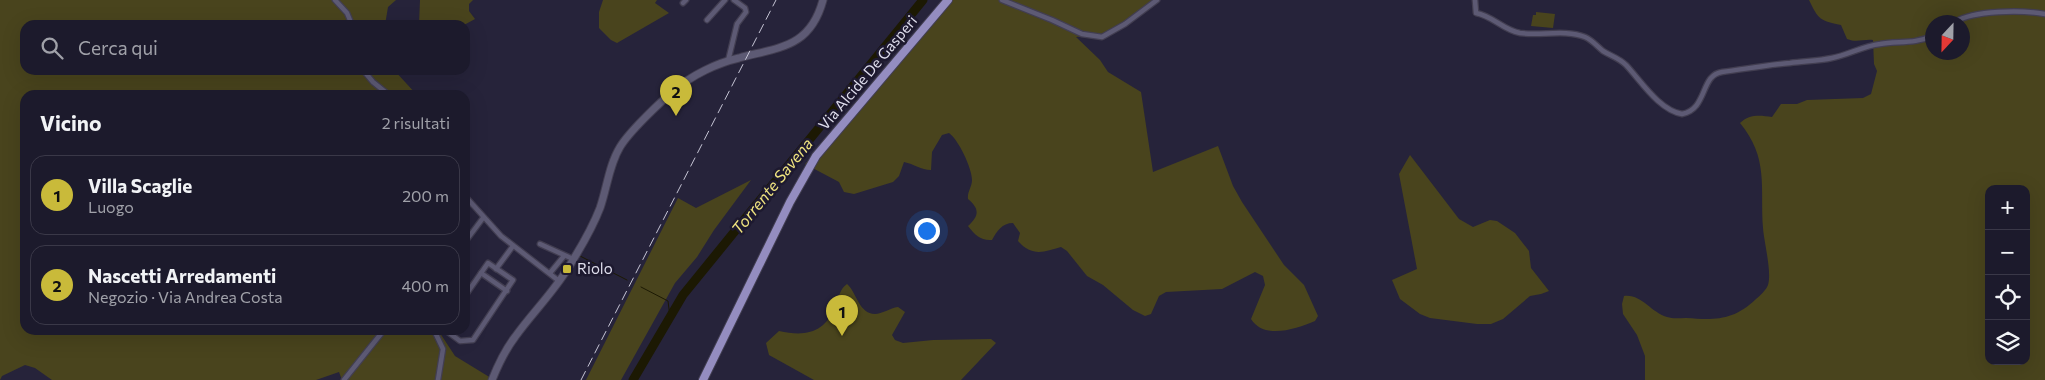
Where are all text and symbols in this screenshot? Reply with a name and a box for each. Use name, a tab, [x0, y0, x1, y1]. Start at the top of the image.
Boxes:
street label: Via Alcide De Gasperi	[814, 11, 920, 133]
north arrow	[1925, 15, 1970, 60]
search box	[20, 20, 470, 75]
icon: search	[38, 34, 66, 62]
text: Cerca qui	[78, 36, 158, 59]
pin: 2	[660, 75, 692, 116]
text: Vicino	[40, 110, 101, 135]
text: 2 risultati	[382, 113, 450, 132]
water label: Torrente Savena	[727, 134, 816, 238]
text: Villa Scaglie	[88, 174, 192, 197]
map controls	[1985, 185, 2030, 365]
button: +	[1985, 185, 2030, 230]
text: 1	[53, 186, 61, 205]
text: 200 m	[402, 186, 449, 205]
text: Luogo	[88, 197, 134, 216]
your location	[914, 218, 940, 244]
button: −	[1985, 230, 2030, 275]
place label: Riolo	[577, 259, 613, 277]
marker: Riolo	[561, 263, 573, 275]
text: Nascetti Arredamenti	[88, 264, 276, 287]
button: locate	[1985, 275, 2030, 320]
text: 2	[52, 276, 62, 295]
text: 400 m	[401, 276, 449, 295]
text: Negozio · Via Andrea Costa	[88, 287, 283, 306]
pin: 1	[826, 295, 858, 336]
button: layers	[1985, 320, 2030, 365]

